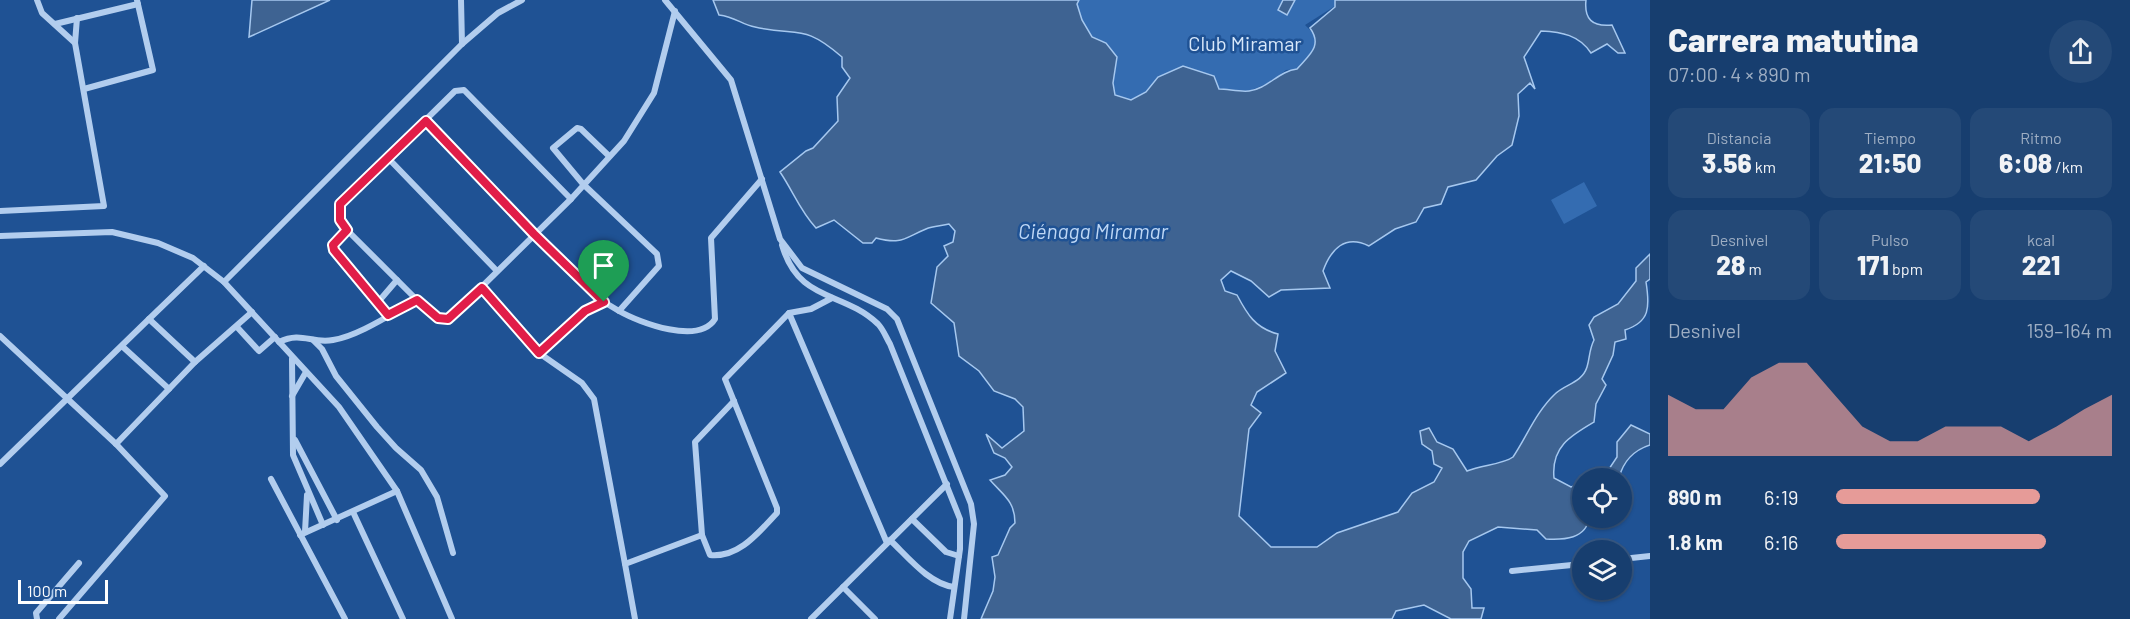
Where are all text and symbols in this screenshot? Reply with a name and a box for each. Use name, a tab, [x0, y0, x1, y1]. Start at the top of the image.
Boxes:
text: Carrera matutina	[1668, 19, 1919, 59]
button: share	[2049, 20, 2112, 83]
park label: Club Miramar	[1188, 31, 1302, 55]
text: 07:00 · 4 × 890 m	[1668, 62, 1810, 86]
text: Distancia	[1707, 128, 1771, 147]
text: Tiempo	[1864, 128, 1916, 147]
text: Ritmo	[2020, 128, 2062, 147]
text: 3.56	[1702, 147, 1752, 178]
text: 21:50	[1859, 147, 1921, 178]
text: 6:08	[1999, 147, 2052, 178]
text: km	[1752, 157, 1776, 176]
text: /km	[2052, 157, 2083, 176]
water label: Ciénaga Miramar	[1018, 218, 1169, 243]
text: Desnivel	[1710, 230, 1768, 249]
text: Pulso	[1871, 230, 1909, 249]
text: kcal	[2027, 230, 2055, 249]
pin	[578, 240, 629, 302]
icon: arrive	[587, 249, 620, 282]
text: 28	[1716, 249, 1745, 280]
text: 171	[1857, 249, 1889, 280]
text: 221	[2022, 249, 2060, 280]
text: m	[1745, 259, 1762, 278]
text: bpm	[1889, 259, 1923, 278]
text: Desnivel	[1668, 318, 1741, 342]
text: 159–164 m	[2026, 318, 2112, 342]
map controls	[1572, 468, 1632, 600]
button: locate	[1572, 468, 1632, 528]
text: 890 m	[1668, 485, 1722, 509]
text: 6:19	[1764, 485, 1799, 509]
text: 1.8 km	[1668, 530, 1723, 554]
text: 6:16	[1764, 530, 1798, 554]
button: layers	[1572, 540, 1632, 600]
scale bar	[18, 577, 108, 604]
text: 100 m	[27, 581, 67, 600]

